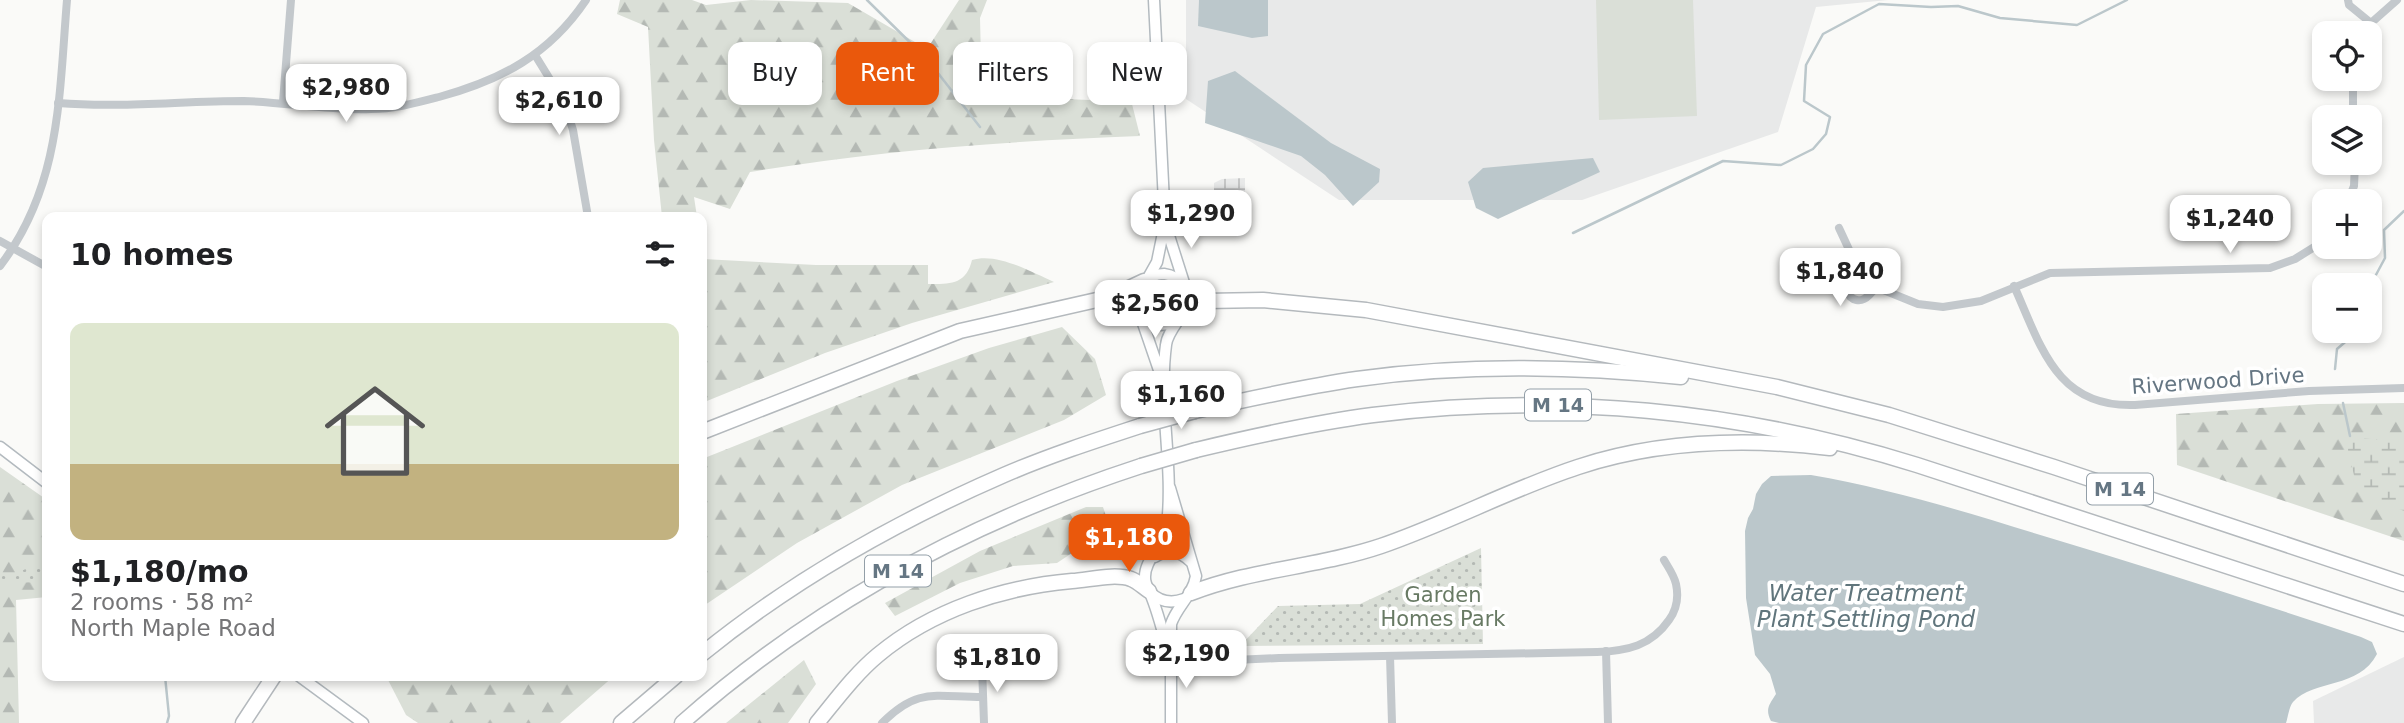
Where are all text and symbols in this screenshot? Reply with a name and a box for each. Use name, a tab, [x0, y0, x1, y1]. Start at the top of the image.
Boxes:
map controls	[2312, 21, 2382, 343]
button: locate	[2312, 21, 2382, 91]
chip: Buy	[728, 42, 822, 105]
chip: Rent	[836, 42, 939, 105]
chip: Filters	[953, 42, 1073, 105]
chip: New	[1087, 42, 1187, 105]
pin: $2,980	[289, 64, 403, 124]
text: $2,980	[302, 74, 390, 100]
pin: $2,610	[502, 78, 616, 137]
text: $2,610	[515, 87, 603, 113]
button: layers	[2312, 105, 2382, 175]
button: +	[2312, 189, 2382, 259]
pin: $1,290	[1134, 190, 1248, 250]
pin: $1,240	[2173, 196, 2287, 255]
text: $1,290	[1147, 200, 1235, 226]
text: $1,240	[2186, 205, 2274, 231]
icon: filters	[641, 235, 679, 273]
text: 10 homes	[70, 237, 234, 272]
pin: $1,840	[1783, 248, 1897, 308]
text: $1,840	[1796, 258, 1884, 284]
button: −	[2312, 273, 2382, 343]
pin: $2,560	[1098, 280, 1212, 340]
text: $2,560	[1111, 290, 1199, 316]
street label: Riverwood Drive	[2131, 363, 2305, 399]
icon: home	[312, 368, 438, 494]
pin: $1,160	[1124, 372, 1238, 431]
text: $1,160	[1137, 381, 1225, 407]
road number: M 14	[1525, 390, 1591, 420]
road number: M 14	[2087, 474, 2153, 504]
pin: $1,180	[1072, 514, 1186, 574]
text: $1,180	[1085, 524, 1173, 550]
text: $1,180/mo	[70, 554, 249, 589]
road number: M 14	[865, 556, 931, 586]
water label: Water Treatment Plant Settling Pond	[1757, 580, 1976, 632]
park label: Garden Homes Park	[1380, 583, 1506, 631]
text: 2 rooms · 58 m²	[70, 589, 254, 615]
text: North Maple Road	[70, 615, 276, 641]
pin: $2,190	[1129, 630, 1243, 690]
pin: $1,810	[940, 634, 1054, 694]
text: $2,190	[1142, 640, 1230, 666]
text: $1,810	[953, 644, 1041, 670]

